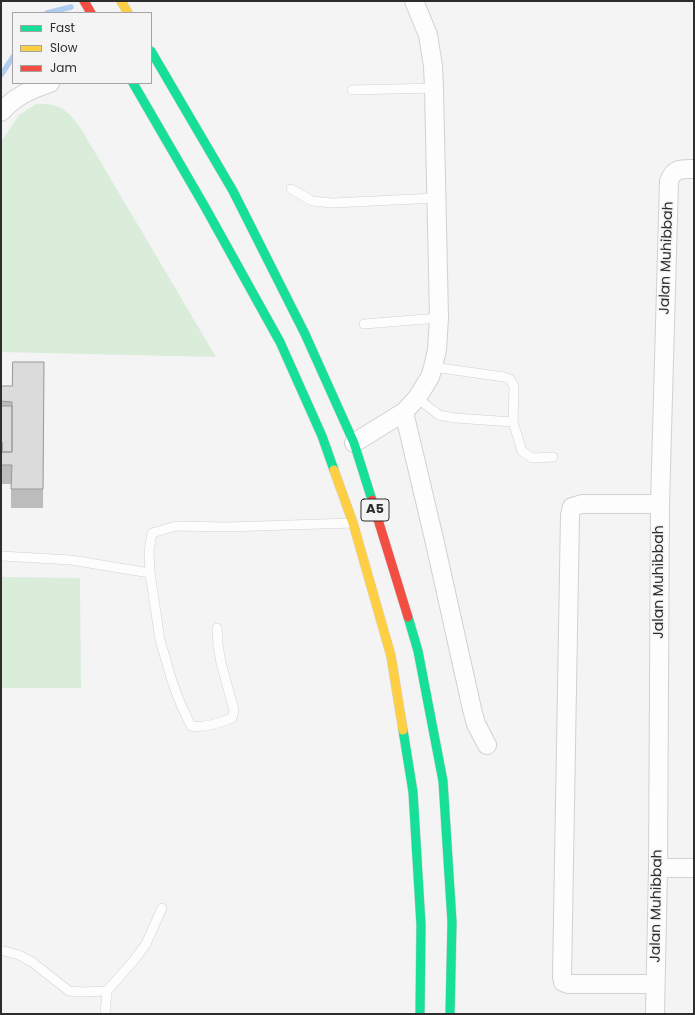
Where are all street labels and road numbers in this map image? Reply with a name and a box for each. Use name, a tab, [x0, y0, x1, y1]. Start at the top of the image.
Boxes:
street label: Jalan Muhibbah	[657, 201, 677, 315]
road number: A5	[361, 499, 389, 521]
street label: Jalan Muhibbah	[651, 525, 667, 639]
street label: Jalan Muhibbah	[648, 849, 666, 963]

